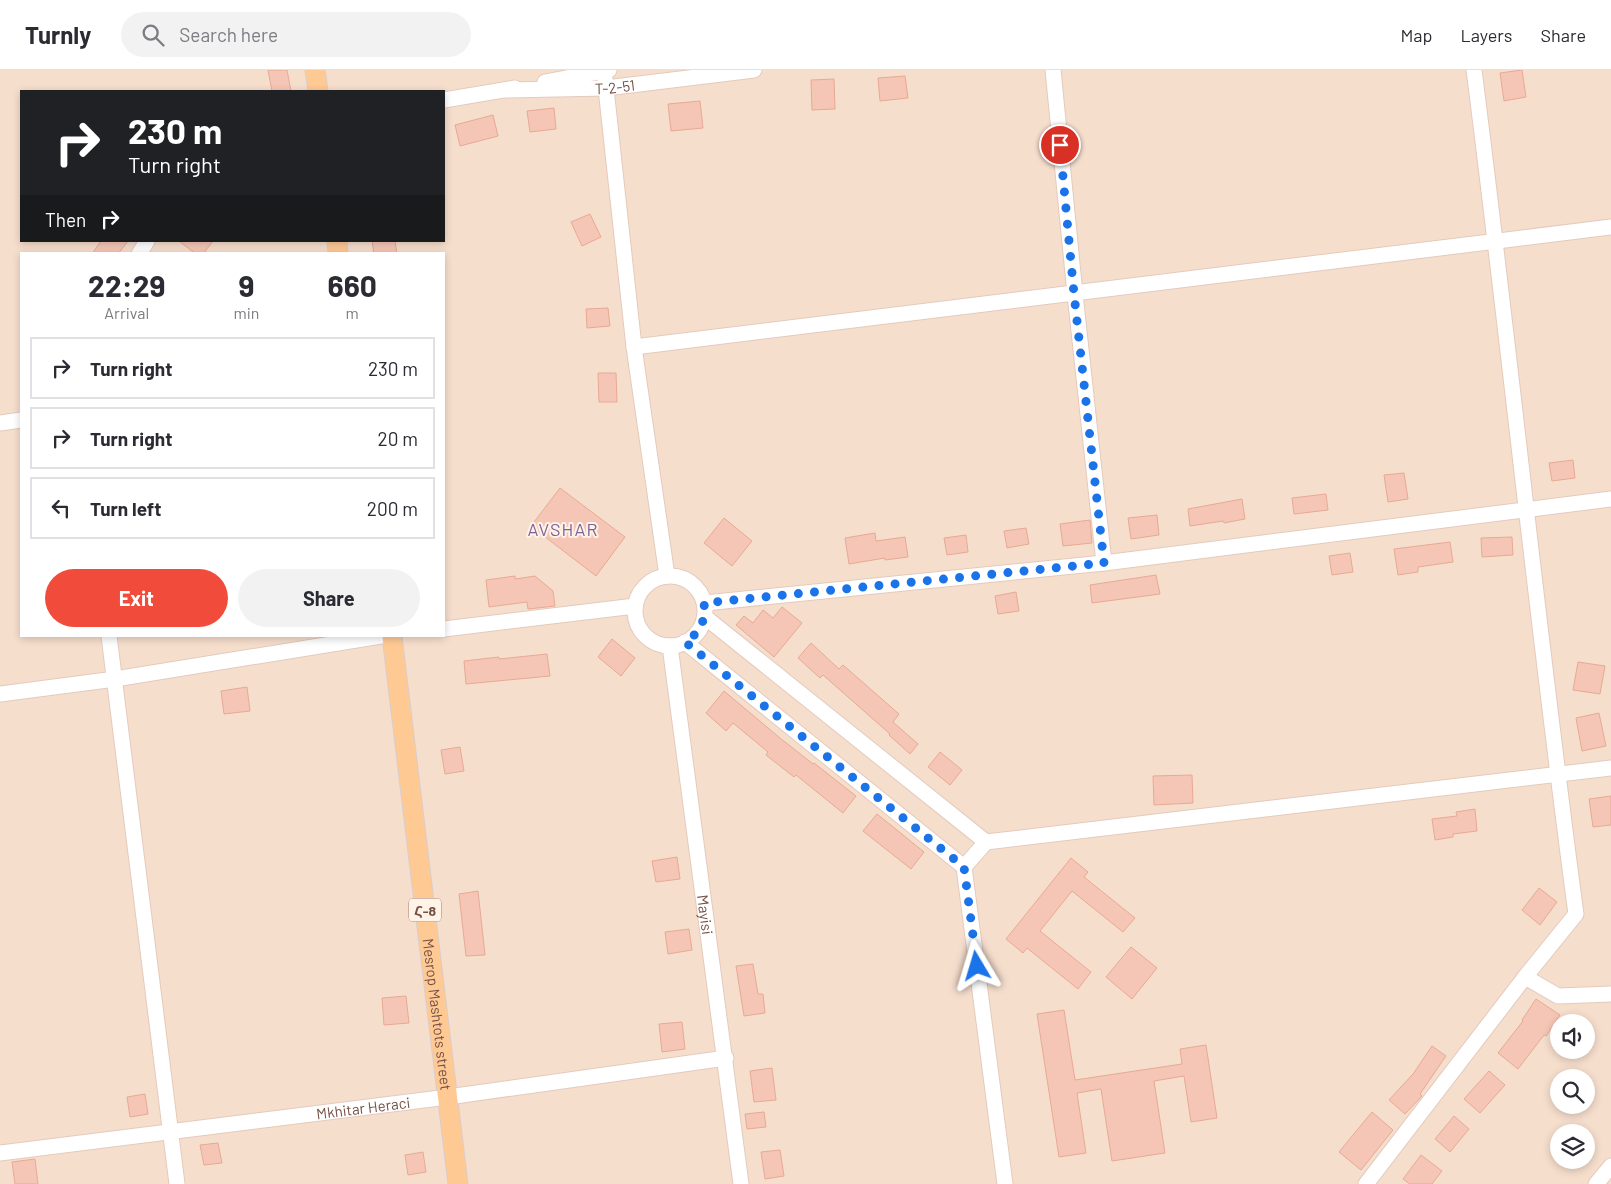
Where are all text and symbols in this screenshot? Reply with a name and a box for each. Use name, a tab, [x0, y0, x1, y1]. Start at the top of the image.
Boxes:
search box	[121, 12, 471, 57]
text: Turnly	[25, 20, 91, 49]
icon: search	[139, 21, 167, 49]
text: Search here	[179, 23, 278, 46]
text: Map	[1400, 24, 1432, 46]
text: Layers	[1460, 24, 1513, 46]
text: Share	[1541, 24, 1586, 46]
street label: T-2-51	[595, 76, 636, 97]
text: 230 m	[128, 109, 222, 151]
icon: right	[45, 110, 110, 175]
pin	[1039, 124, 1081, 166]
icon: arrive	[1046, 131, 1074, 159]
text: Turn right	[128, 151, 221, 177]
icon: right	[96, 205, 124, 233]
text: Then	[45, 208, 86, 231]
text: 22:29	[88, 267, 165, 303]
text: 9	[238, 267, 254, 303]
text: 660	[328, 267, 377, 303]
text: Arrival	[104, 303, 149, 322]
text: min	[233, 303, 259, 322]
text: m	[346, 303, 359, 322]
icon: right	[47, 354, 75, 382]
text: Turn right	[90, 357, 172, 380]
text: 230 m	[368, 357, 418, 380]
icon: right	[47, 424, 75, 452]
text: Turn right	[90, 427, 172, 450]
text: 20 m	[378, 427, 418, 450]
icon: left	[47, 494, 75, 522]
text: Turn left	[90, 497, 161, 520]
text: 200 m	[367, 497, 418, 520]
district label: AVSHAR	[528, 518, 598, 540]
button: Exit	[45, 569, 228, 627]
button: Share	[238, 569, 420, 627]
street label: Mayisi	[694, 894, 717, 936]
road number: Հ-8	[409, 898, 441, 922]
street label: Mesrop Mashtots street	[419, 937, 456, 1091]
position arrow	[950, 939, 1002, 991]
map controls	[1550, 1014, 1595, 1169]
button: sound	[1550, 1014, 1595, 1059]
button: search	[1550, 1069, 1595, 1114]
street label: Mkhitar Heraci	[315, 1093, 411, 1122]
button: layers	[1550, 1124, 1595, 1169]

